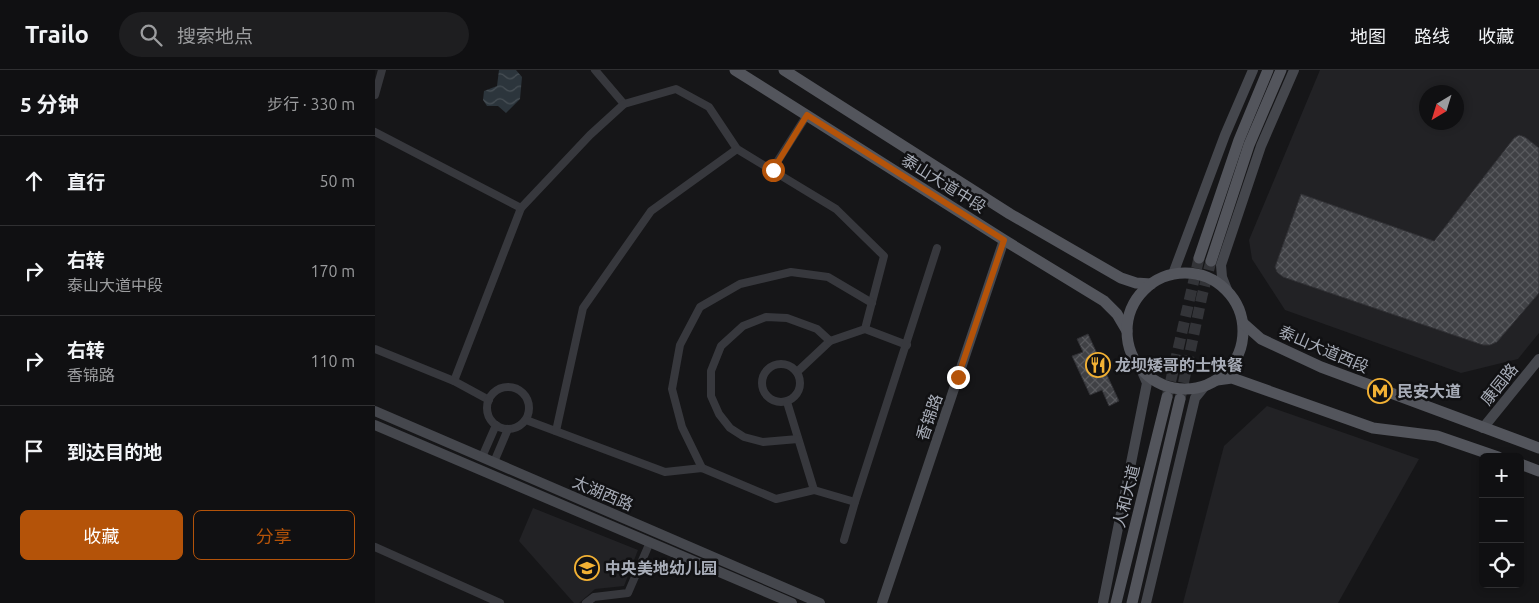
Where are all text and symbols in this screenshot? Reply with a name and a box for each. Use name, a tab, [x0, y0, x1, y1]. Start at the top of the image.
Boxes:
search box	[119, 12, 469, 57]
text: Trailo	[25, 21, 89, 48]
icon: search	[137, 21, 165, 49]
text: 搜索地点	[177, 25, 253, 47]
text: 地图	[1350, 26, 1386, 46]
text: 路线	[1414, 26, 1450, 46]
text: 收藏	[1478, 26, 1514, 46]
north arrow	[1419, 85, 1464, 130]
text: 5 分钟	[20, 92, 79, 116]
text: 步行 · 330 m	[267, 95, 355, 113]
street label: 泰山大道中段	[899, 150, 989, 216]
route start	[762, 159, 785, 182]
icon: ahead	[20, 167, 48, 195]
text: 直行	[67, 171, 105, 193]
text: 50 m	[319, 172, 355, 190]
text: 右转	[67, 249, 105, 271]
icon: right	[20, 257, 48, 285]
text: 170 m	[310, 262, 355, 280]
text: 泰山大道中段	[67, 276, 163, 294]
street label: 泰山大道西段	[1276, 322, 1372, 376]
text: 右转	[67, 339, 105, 361]
icon: right	[20, 347, 48, 375]
text: 110 m	[310, 352, 355, 370]
restaurant icon: 龙坝矮哥的士快餐	[1085, 352, 1111, 378]
place label: 龙坝矮哥的士快餐	[1115, 356, 1243, 374]
street label: 康园路	[1477, 360, 1521, 408]
text: 香锦路	[67, 366, 115, 384]
route end	[947, 366, 970, 389]
metro station icon: 民安大道	[1367, 378, 1393, 404]
place label: 民安大道	[1397, 382, 1461, 400]
street label: 香锦路	[913, 391, 945, 443]
icon: arrive	[20, 437, 48, 465]
text: 到达目的地	[67, 441, 162, 463]
map controls	[1479, 453, 1524, 588]
button: +	[1479, 453, 1524, 498]
street label: 人和大道	[1110, 463, 1142, 529]
street label: 太湖西路	[570, 472, 636, 514]
button: −	[1479, 498, 1524, 543]
button: 收藏	[20, 510, 183, 560]
button: 分享	[193, 510, 355, 560]
button: locate	[1479, 543, 1524, 588]
school or university icon: 中央美地幼儿园	[574, 555, 600, 581]
place label: 中央美地幼儿园	[605, 559, 717, 577]

